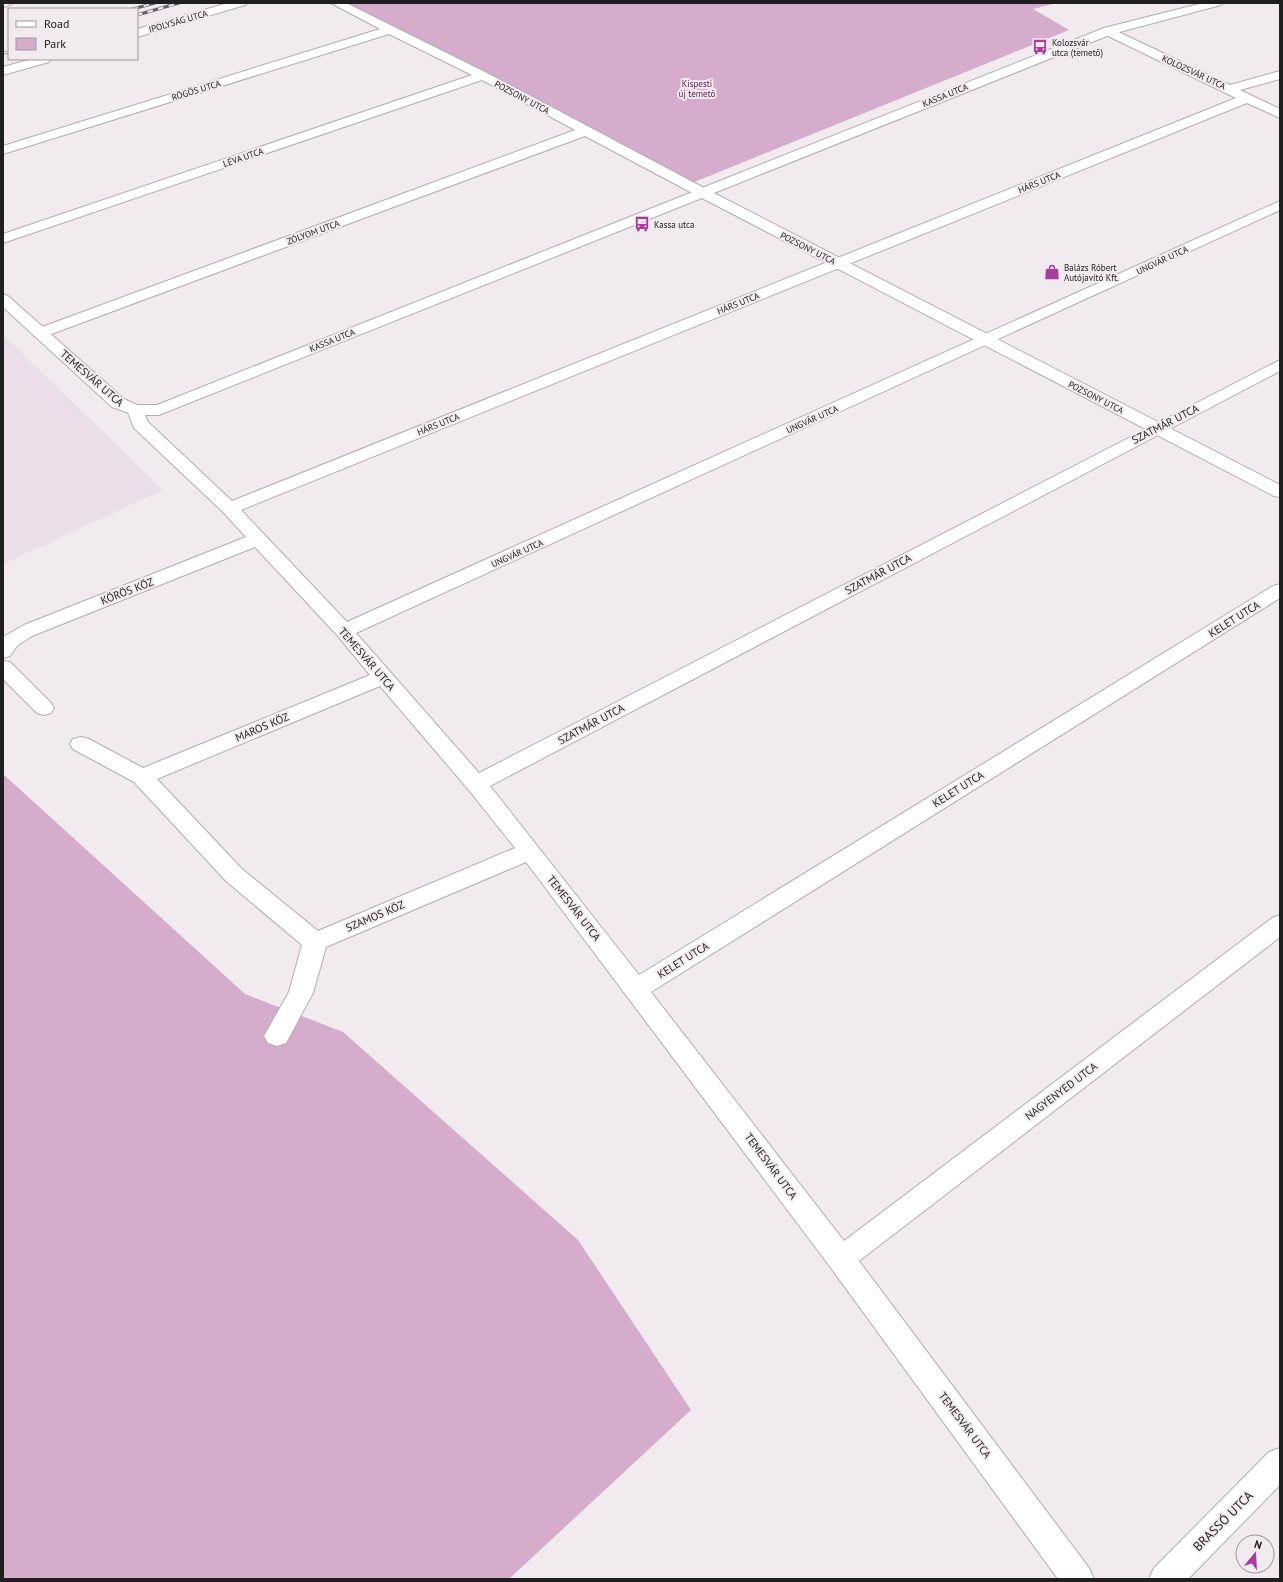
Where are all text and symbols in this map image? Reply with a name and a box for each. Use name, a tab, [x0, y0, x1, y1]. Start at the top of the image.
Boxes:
street label: IPOLYSÁG UTCA	[147, 7, 209, 35]
legend	[8, 8, 138, 60]
text: Road	[44, 16, 69, 31]
text: Park	[44, 36, 66, 51]
place label: Kolozsvár utca (temető)	[1052, 37, 1103, 59]
bus stop icon: Kolozsvár utca (temető)	[1031, 38, 1049, 56]
street label: KOLOZSVÁR UTCA	[1160, 52, 1228, 92]
street label: RÖGÖS UTCA	[170, 77, 222, 103]
street label: POZSONY UTCA	[493, 78, 552, 116]
park label: Kispesti új temető	[679, 78, 716, 99]
street label: KASSA UTCA	[921, 81, 970, 109]
street label: LÉVA UTCA	[221, 145, 265, 169]
street label: HÁRS UTCA	[1016, 168, 1062, 195]
bus stop icon: Kassa utca	[633, 215, 651, 233]
street label: ZÓLYOM UTCA	[285, 217, 342, 247]
place label: Kassa utca	[654, 219, 694, 230]
street label: POZSONY UTCA	[779, 229, 838, 267]
street label: UNGVÁR UTCA	[1134, 243, 1190, 277]
place label: Balázs Róbert Autójavító Kft.	[1064, 262, 1119, 283]
shop icon: Balázs Róbert Autójavító Kft.	[1043, 263, 1061, 281]
street label: HÁRS UTCA	[715, 289, 761, 316]
street label: KASSA UTCA	[308, 326, 357, 354]
street label: TEMESVÁR UTCA	[57, 347, 127, 410]
street label: POZSONY UTCA	[1067, 378, 1126, 416]
street label: SZATMÁR UTCA	[1129, 401, 1201, 447]
street label: UNGVÁR UTCA	[784, 402, 840, 435]
street label: HÁRS UTCA	[415, 410, 461, 437]
street label: UNGVÁR UTCA	[489, 536, 545, 569]
street label: SZATMÁR UTCA	[842, 550, 914, 597]
street label: KÖRÖS KÖZ	[99, 575, 155, 607]
street label: KELET UTCA	[1206, 597, 1263, 640]
street label: TEMESVÁR UTCA	[336, 624, 399, 694]
street label: SZATMÁR UTCA	[555, 700, 627, 747]
street label: MAROS KÖZ	[233, 709, 291, 745]
street label: KELET UTCA	[930, 767, 987, 810]
street label: TEMESVÁR UTCA	[544, 872, 604, 944]
street label: SZAMOS KÖZ	[343, 897, 407, 935]
street label: KELET UTCA	[655, 938, 712, 981]
street label: NAGYENYED UTCA	[1022, 1059, 1100, 1123]
street label: TEMESVÁR UTCA	[742, 1130, 801, 1202]
street label: TEMESVÁR UTCA	[936, 1389, 995, 1461]
street label: BRASSÓ UTCA	[1189, 1487, 1257, 1555]
north arrow	[1235, 1534, 1275, 1574]
text: N	[1252, 1537, 1264, 1552]

